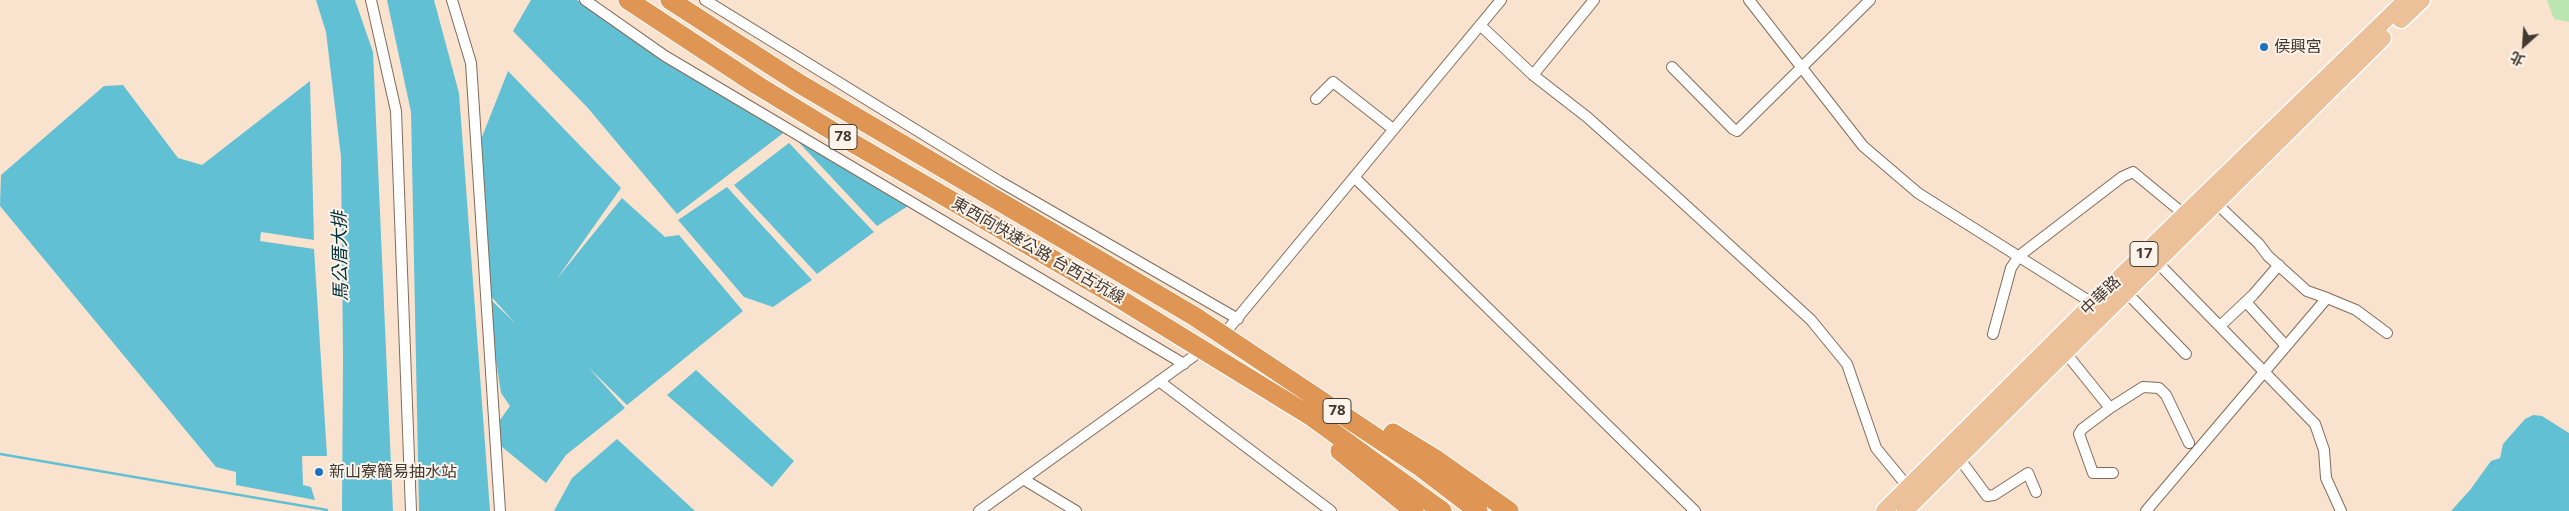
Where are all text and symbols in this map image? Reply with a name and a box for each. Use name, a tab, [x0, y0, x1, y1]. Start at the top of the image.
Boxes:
north arrow	[2499, 20, 2549, 70]
place label: 侯興宮	[2274, 37, 2322, 57]
marker: 侯興宮	[2258, 41, 2270, 53]
text: 北	[2507, 47, 2528, 71]
road number: 78	[829, 124, 857, 150]
street label: 東西向快速公路 台西古坑線	[948, 194, 1128, 308]
water label: 馬公厝大排	[329, 211, 353, 301]
road number: 17	[2130, 242, 2158, 266]
street label: 中華路	[2077, 272, 2125, 320]
road number: 78	[1323, 398, 1351, 424]
place label: 新山寮簡易抽水站	[329, 462, 457, 482]
marker: 新山寮簡易抽水站	[313, 466, 325, 478]

